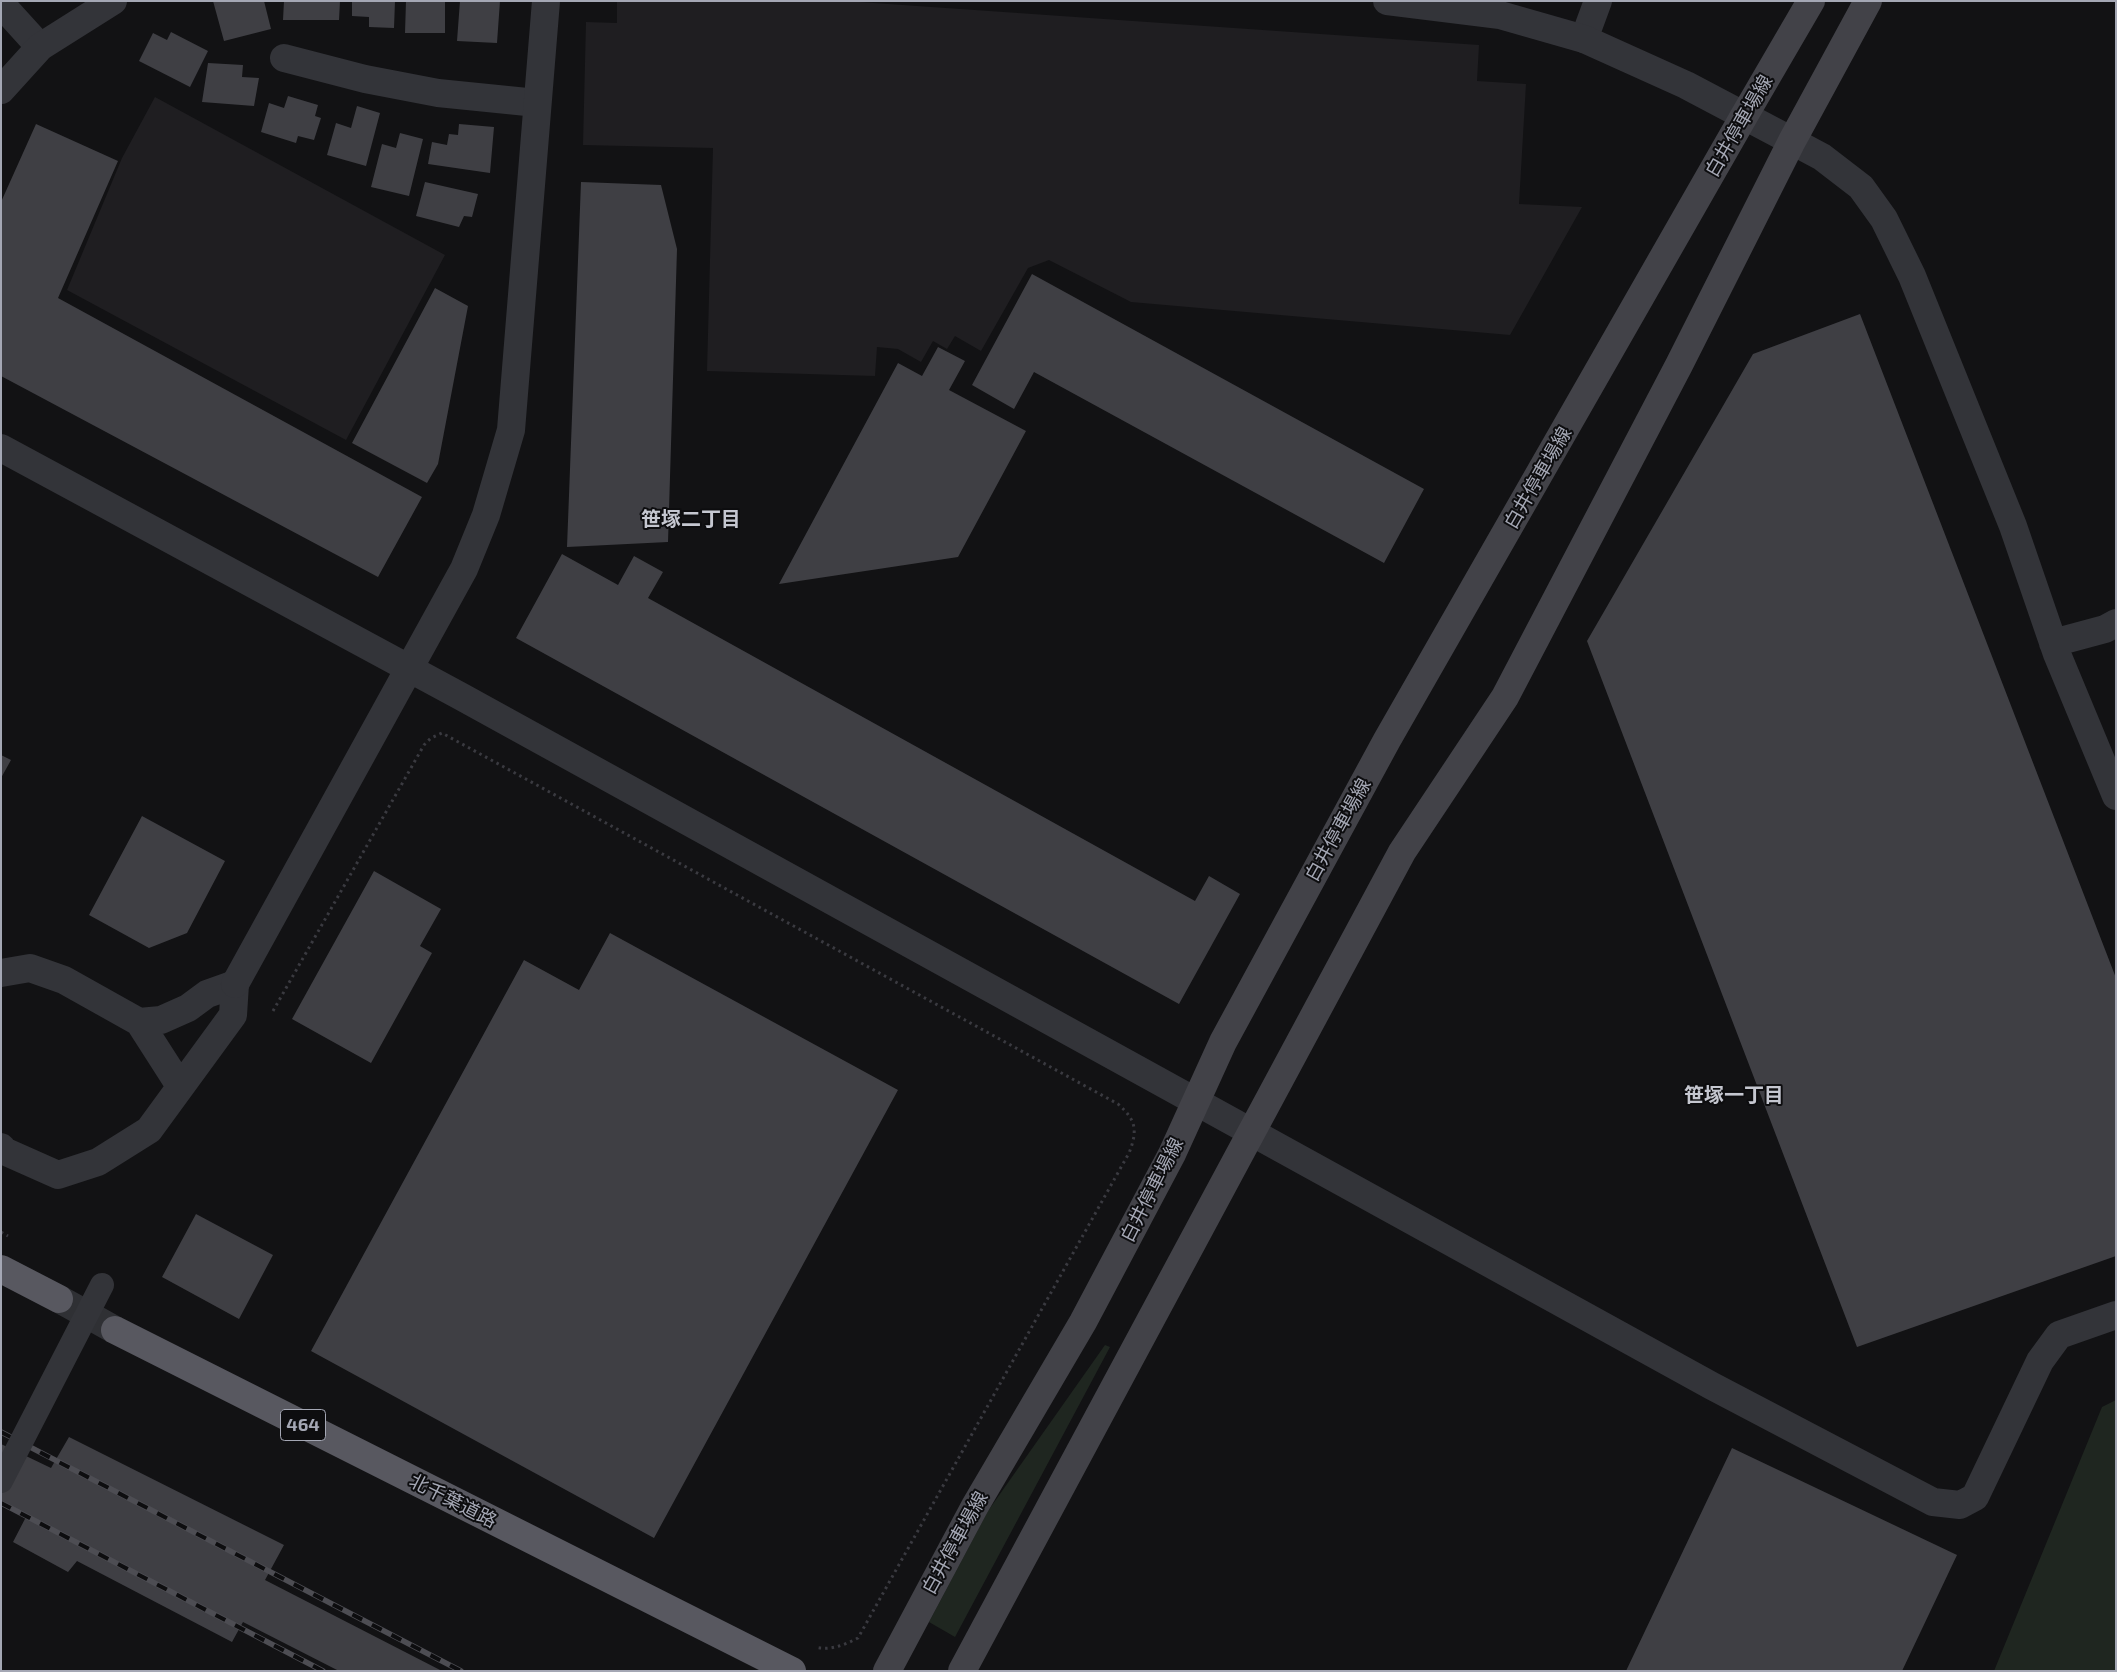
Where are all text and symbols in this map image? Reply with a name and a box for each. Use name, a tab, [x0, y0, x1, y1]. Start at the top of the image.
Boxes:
street label: 白井停車場線	[1701, 71, 1777, 181]
street label: 白井停車場線	[1500, 423, 1576, 533]
district label: 笹塚二丁目	[641, 507, 741, 531]
street label: 白井停車場線	[1300, 775, 1376, 885]
district label: 笹塚一丁目	[1684, 1083, 1784, 1107]
street label: 白井停車場線	[1116, 1134, 1188, 1246]
road number: 464	[280, 1410, 326, 1440]
street label: 北千葉道路	[406, 1469, 500, 1533]
street label: 白井停車場線	[917, 1488, 993, 1598]

